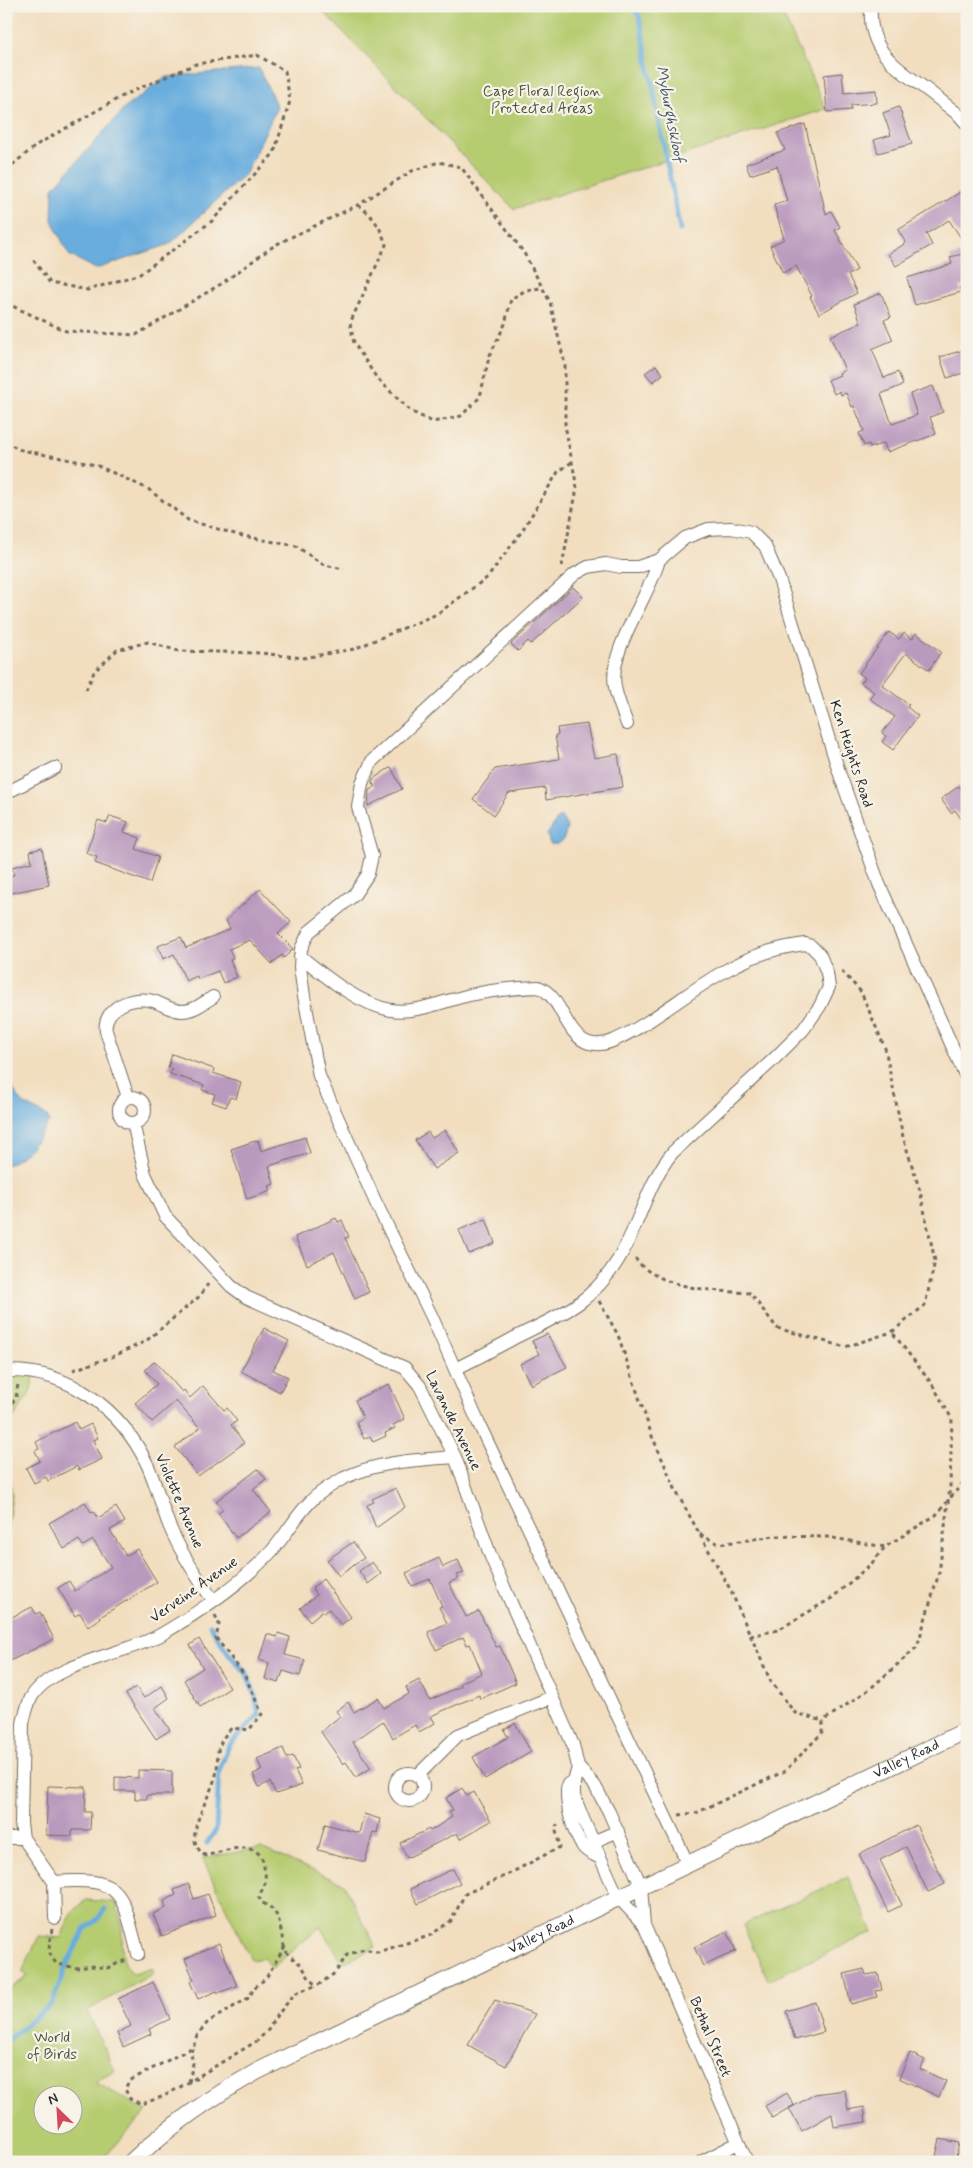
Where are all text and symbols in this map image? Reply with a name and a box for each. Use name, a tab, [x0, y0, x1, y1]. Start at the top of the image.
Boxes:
water label: Myburghskloof	[648, 64, 690, 167]
park label: Cape Floral Region Protected Areas	[483, 82, 602, 119]
street label: Ken Heights Road	[824, 698, 878, 810]
street label: Lavande Avenue	[420, 1368, 486, 1474]
street label: Violette Avenue	[150, 1450, 208, 1552]
street label: Verveine Avenue	[146, 1552, 242, 1628]
street label: Valley Road	[870, 1735, 943, 1784]
street label: Valley Road	[505, 1910, 578, 1959]
street label: Bethal Street	[684, 1994, 736, 2081]
park label: World of Birds	[27, 2028, 77, 2065]
north arrow	[32, 2086, 82, 2136]
text: N	[45, 2089, 61, 2109]

